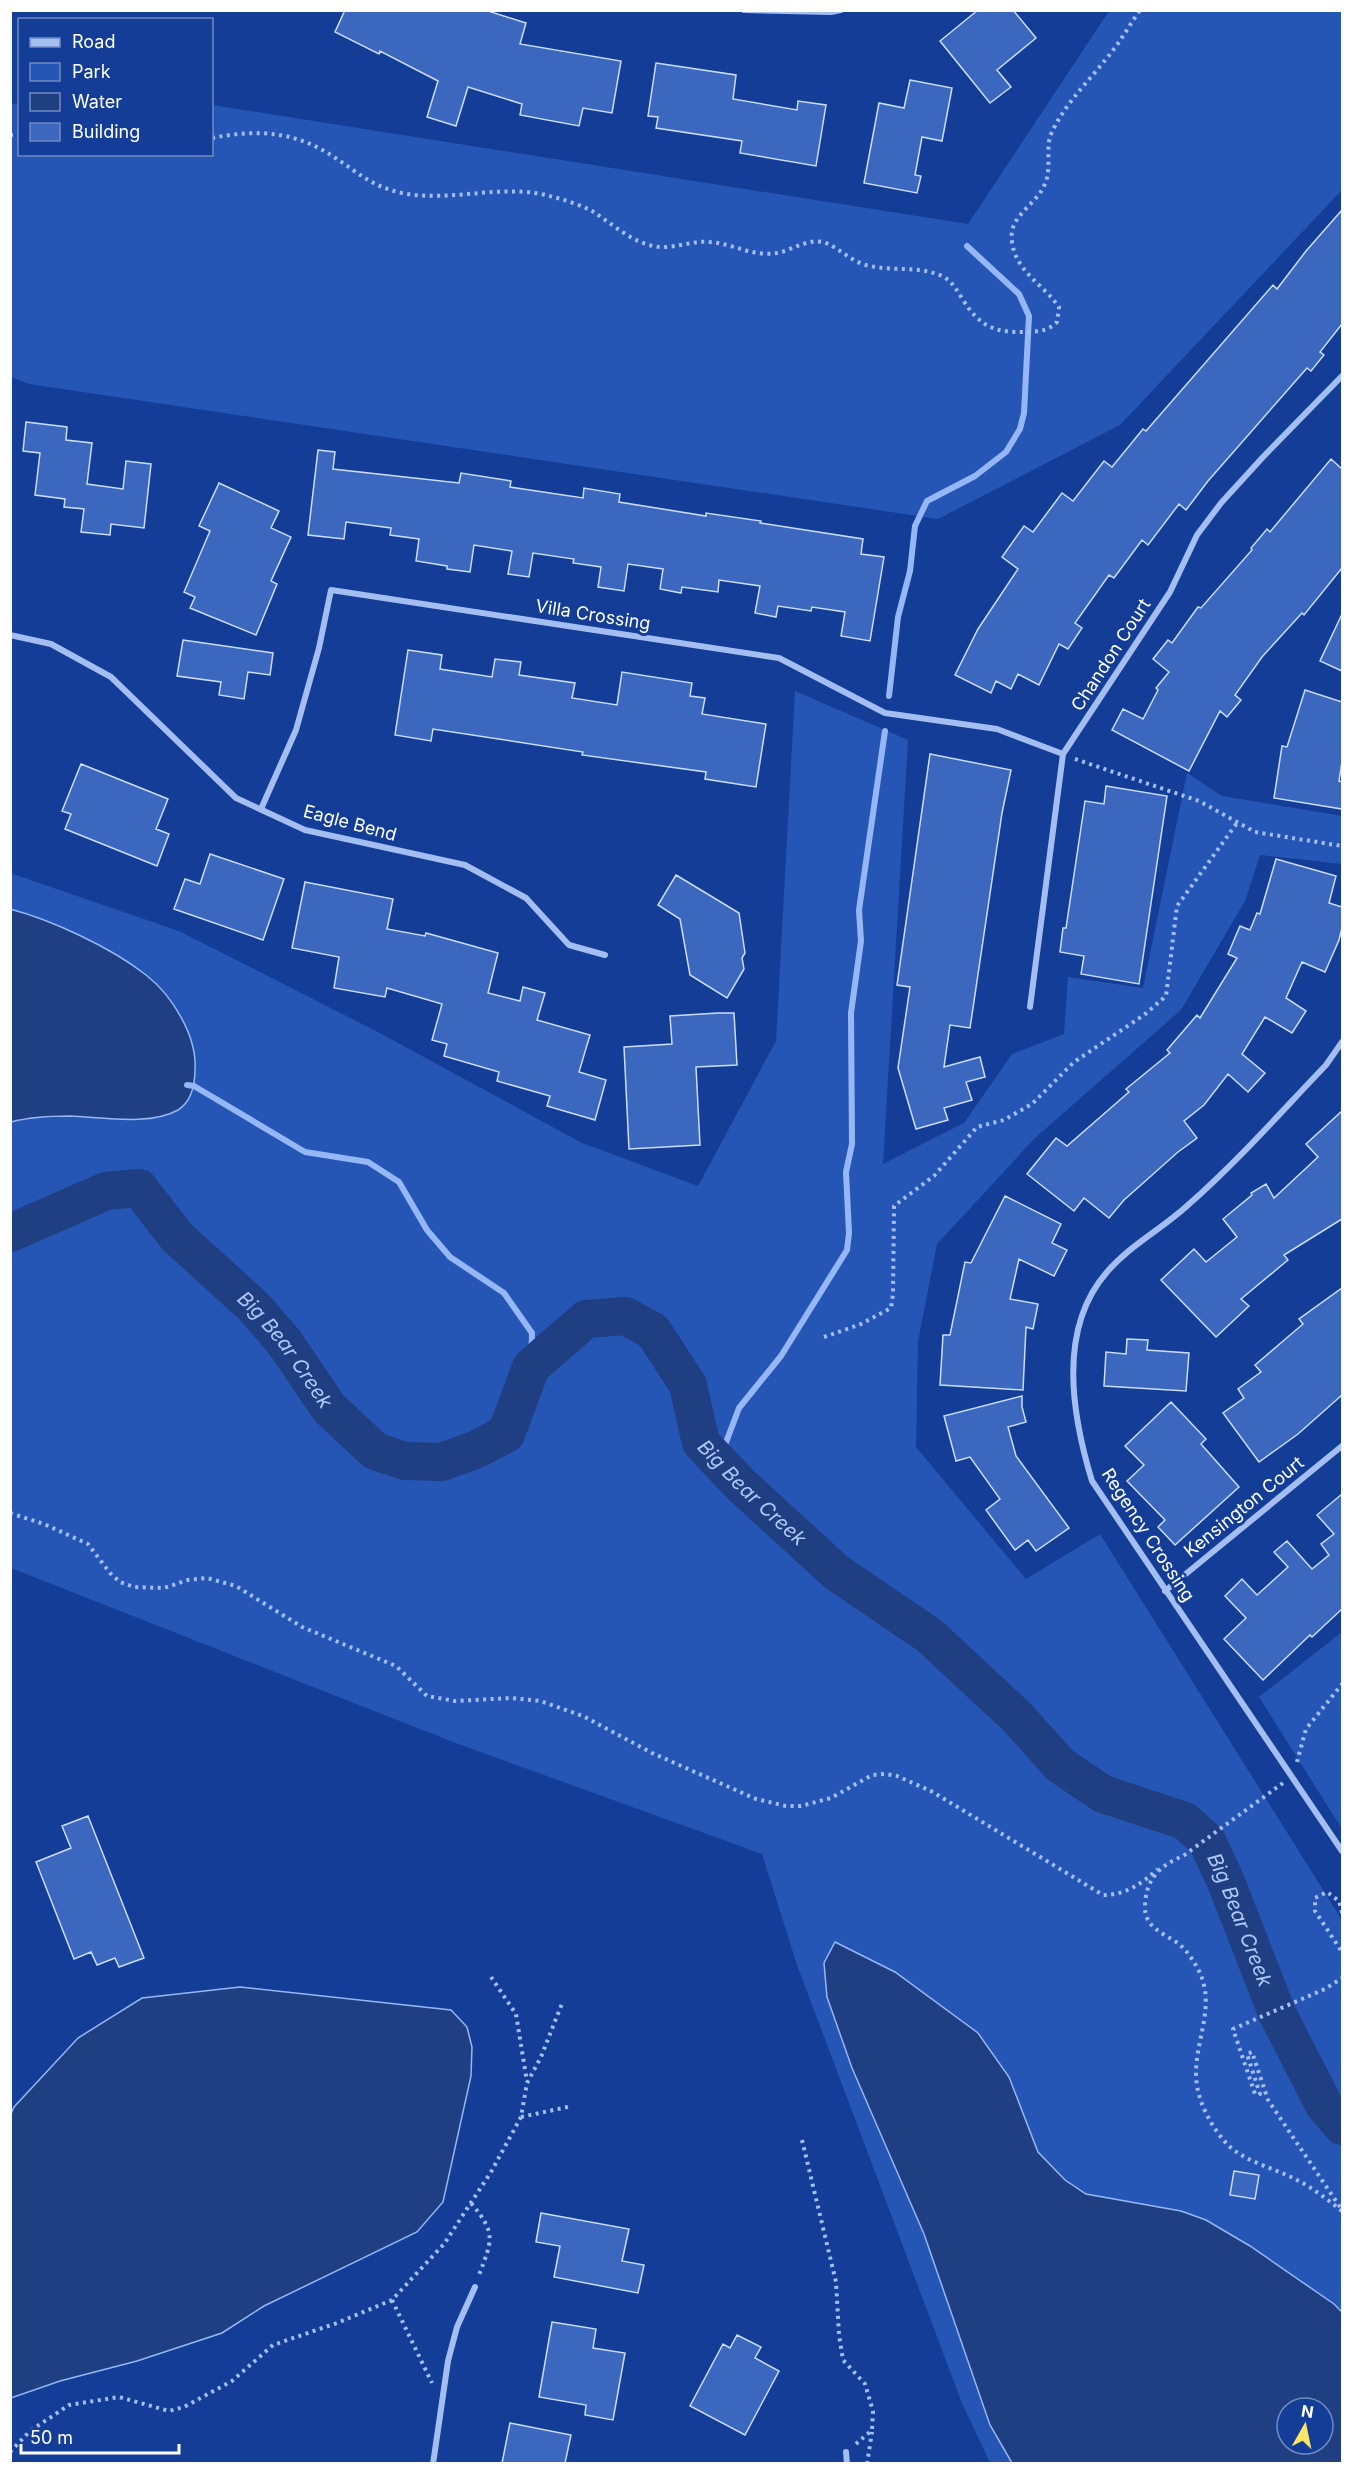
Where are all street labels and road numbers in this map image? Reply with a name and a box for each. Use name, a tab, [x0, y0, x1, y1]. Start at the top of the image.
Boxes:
street label: Villa Crossing	[534, 595, 652, 634]
street label: Chandon Court	[1066, 595, 1155, 715]
street label: Eagle Bend	[301, 800, 399, 845]
street label: Kensington Court	[1180, 1452, 1308, 1561]
street label: Regency Crossing	[1098, 1464, 1199, 1605]

